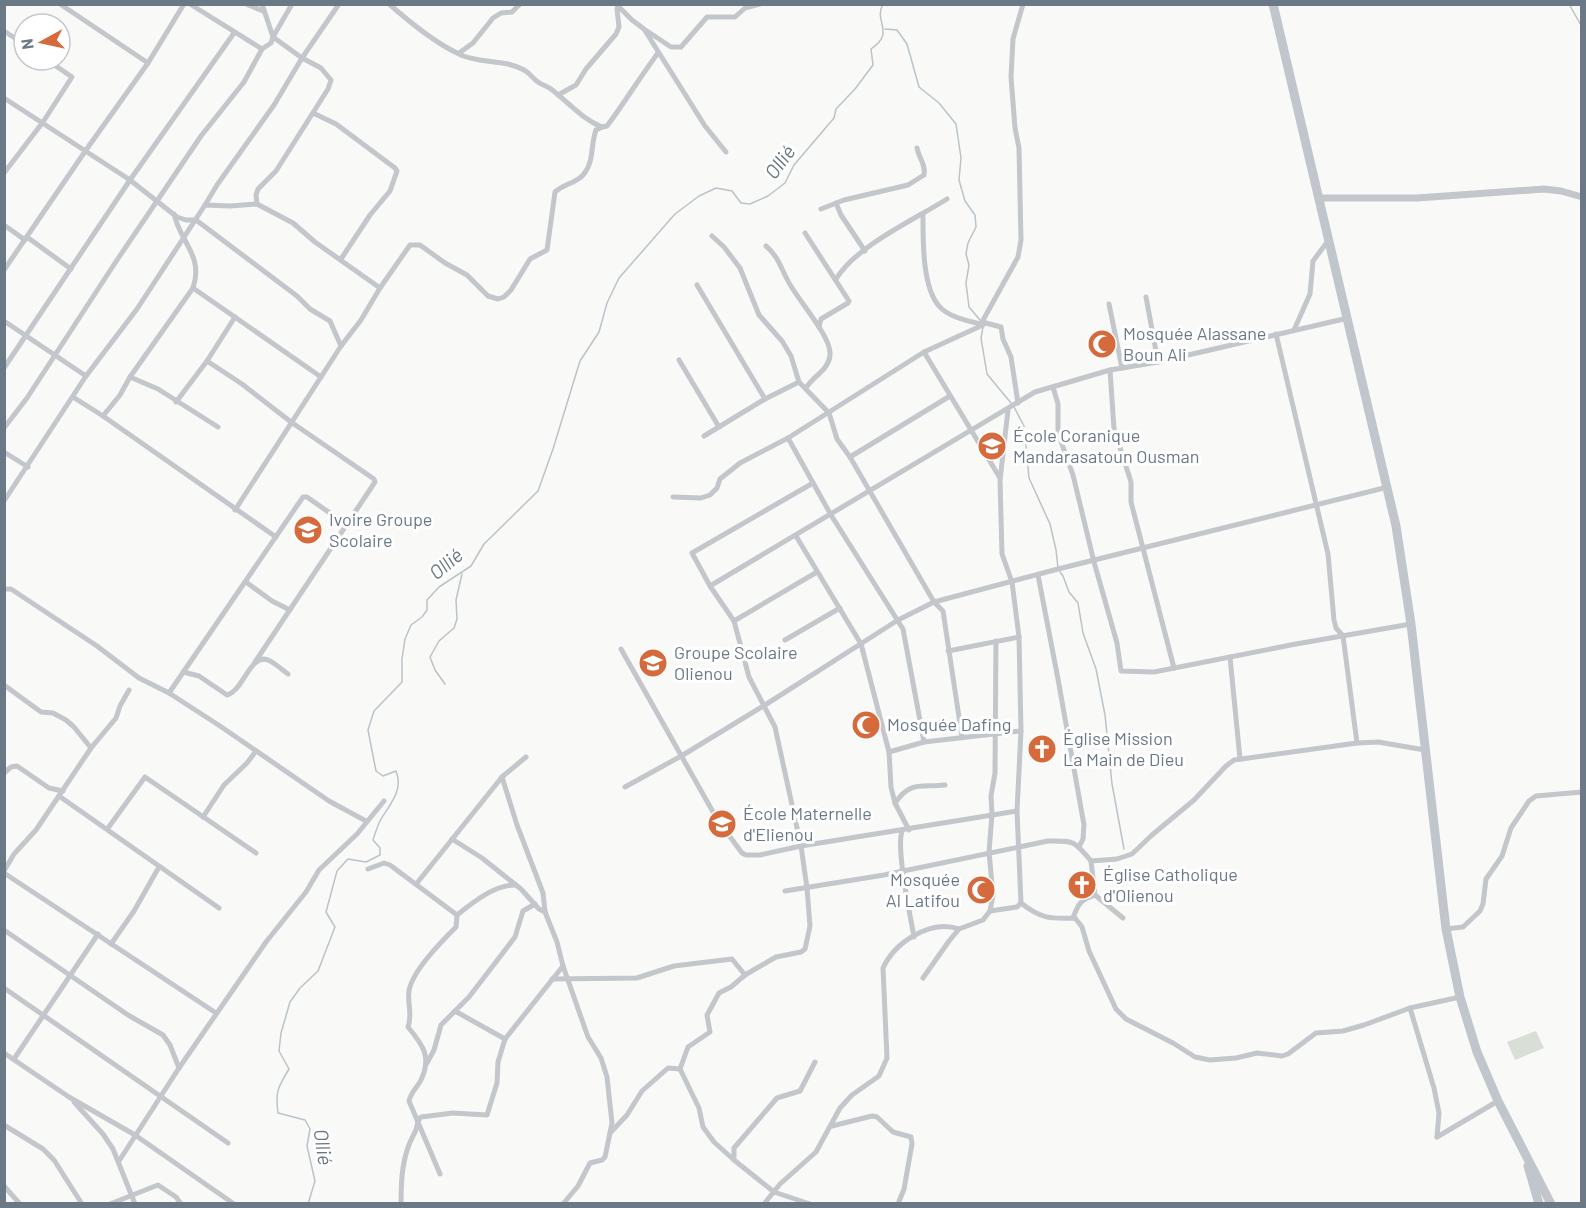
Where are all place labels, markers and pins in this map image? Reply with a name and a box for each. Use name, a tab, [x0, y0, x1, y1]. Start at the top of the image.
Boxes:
place label: Mosquée Alassane Boun Ali	[1123, 322, 1266, 365]
mosque icon: Mosquée Alassane Boun Ali	[1086, 328, 1118, 360]
place label: École Coranique Mandarasatoun Ousman	[1013, 424, 1200, 467]
school or university icon: École Coranique Mandarasatoun Ousman	[976, 430, 1008, 462]
place label: Ivoire Groupe Scolaire	[329, 508, 432, 551]
school or university icon: Ivoire Groupe Scolaire	[292, 514, 324, 546]
place label: Groupe Scolaire Olienou	[674, 641, 798, 684]
school or university icon: Groupe Scolaire Olienou	[637, 647, 669, 679]
mosque icon: Mosquée Dafing	[850, 709, 882, 741]
place label: Mosquée Dafing	[887, 713, 1011, 735]
place label: Église Mission La Main de Dieu	[1063, 727, 1184, 770]
church icon: Église Mission La Main de Dieu	[1026, 733, 1058, 765]
place label: École Maternelle d'Elienou	[743, 802, 872, 845]
school or university icon: École Maternelle d'Elienou	[706, 808, 738, 840]
place label: Église Catholique d'Olienou	[1103, 863, 1238, 906]
place label: Mosquée Al Latifou	[886, 868, 960, 911]
church icon: Église Catholique d'Olienou	[1066, 869, 1098, 901]
mosque icon: Mosquée Al Latifou	[965, 874, 997, 906]

